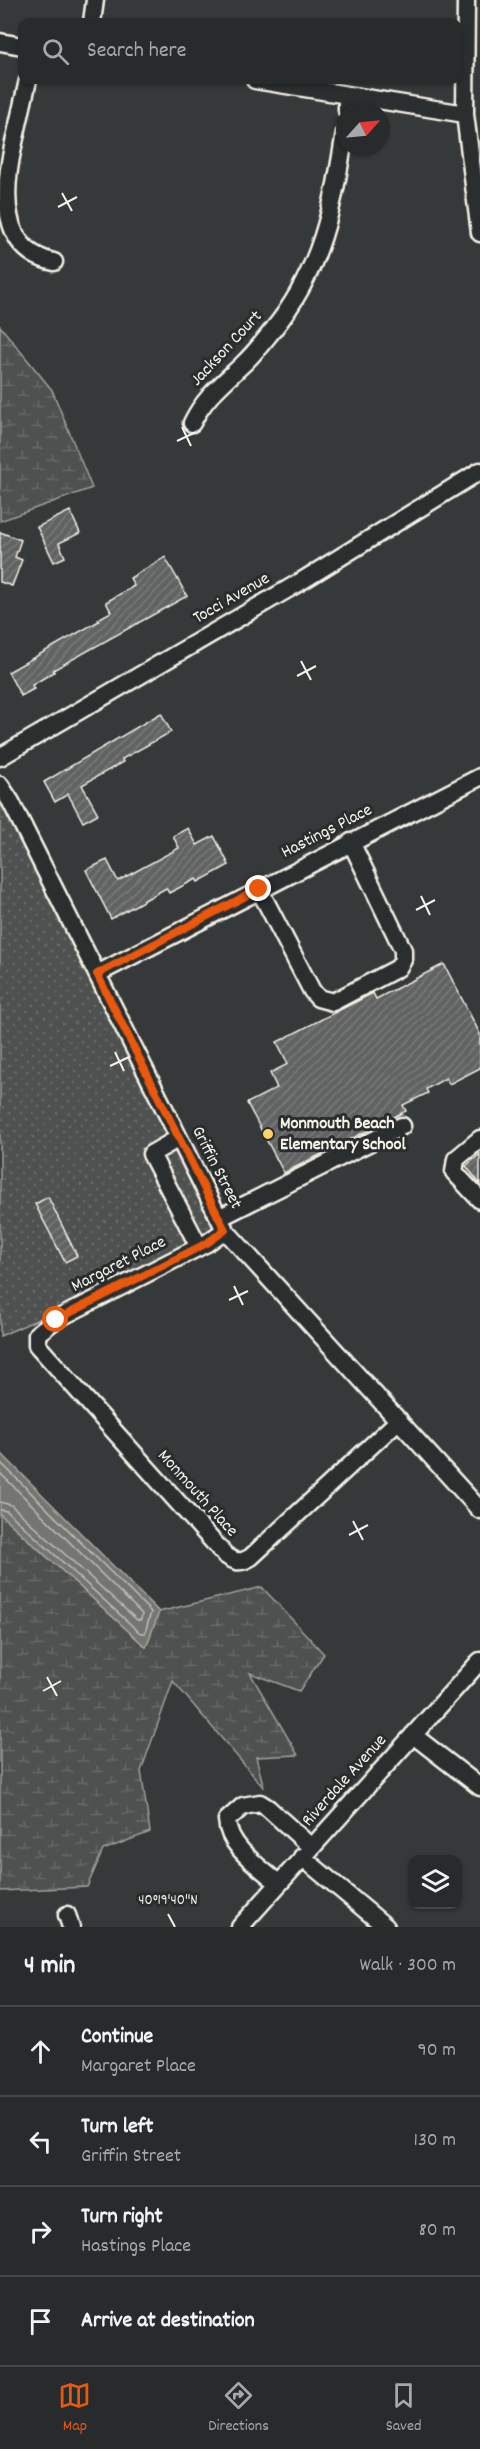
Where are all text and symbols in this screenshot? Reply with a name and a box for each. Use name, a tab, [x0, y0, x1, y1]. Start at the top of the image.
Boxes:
search box	[18, 18, 462, 84]
icon: search	[39, 35, 72, 68]
text: Search here	[87, 36, 186, 67]
north arrow	[336, 102, 390, 156]
street label: Jackson Court	[185, 305, 269, 392]
street label: Tocci Avenue	[189, 567, 275, 631]
street label: Hastings Place	[277, 798, 377, 866]
route end	[245, 875, 271, 901]
place label: Monmouth Beach Elementary School	[280, 1112, 407, 1158]
street label: Griffin Street	[184, 1122, 248, 1214]
marker: Monmouth Beach Elementary School	[261, 1127, 275, 1141]
street label: Margaret Place	[67, 1230, 171, 1300]
route start	[42, 1306, 68, 1332]
street label: Monmouth Place	[151, 1445, 243, 1543]
street label: Riverdale Avenue	[297, 1729, 393, 1833]
map controls	[408, 1855, 462, 1909]
button: layers	[408, 1855, 462, 1909]
text: 40°19'40"N	[138, 1890, 198, 1912]
text: 4 min	[24, 1948, 75, 1985]
text: Walk · 300 m	[359, 1952, 456, 1980]
text: Continue	[81, 2022, 153, 2053]
icon: ahead	[24, 2035, 57, 2068]
text: 90 m	[418, 2037, 456, 2065]
text: Margaret Place	[81, 2053, 196, 2081]
text: Turn left	[81, 2112, 153, 2143]
icon: left	[24, 2125, 57, 2158]
text: 130 m	[414, 2127, 456, 2155]
text: Griffin Street	[81, 2143, 181, 2171]
text: Turn right	[81, 2202, 163, 2233]
icon: right	[24, 2215, 57, 2248]
text: 80 m	[419, 2217, 456, 2245]
text: Hastings Place	[81, 2233, 191, 2261]
icon: arrive	[24, 2305, 57, 2338]
text: Arrive at destination	[81, 2306, 255, 2337]
tab: Map	[58, 2379, 91, 2438]
tab: Directions	[208, 2379, 269, 2438]
tab: Saved	[386, 2379, 422, 2438]

